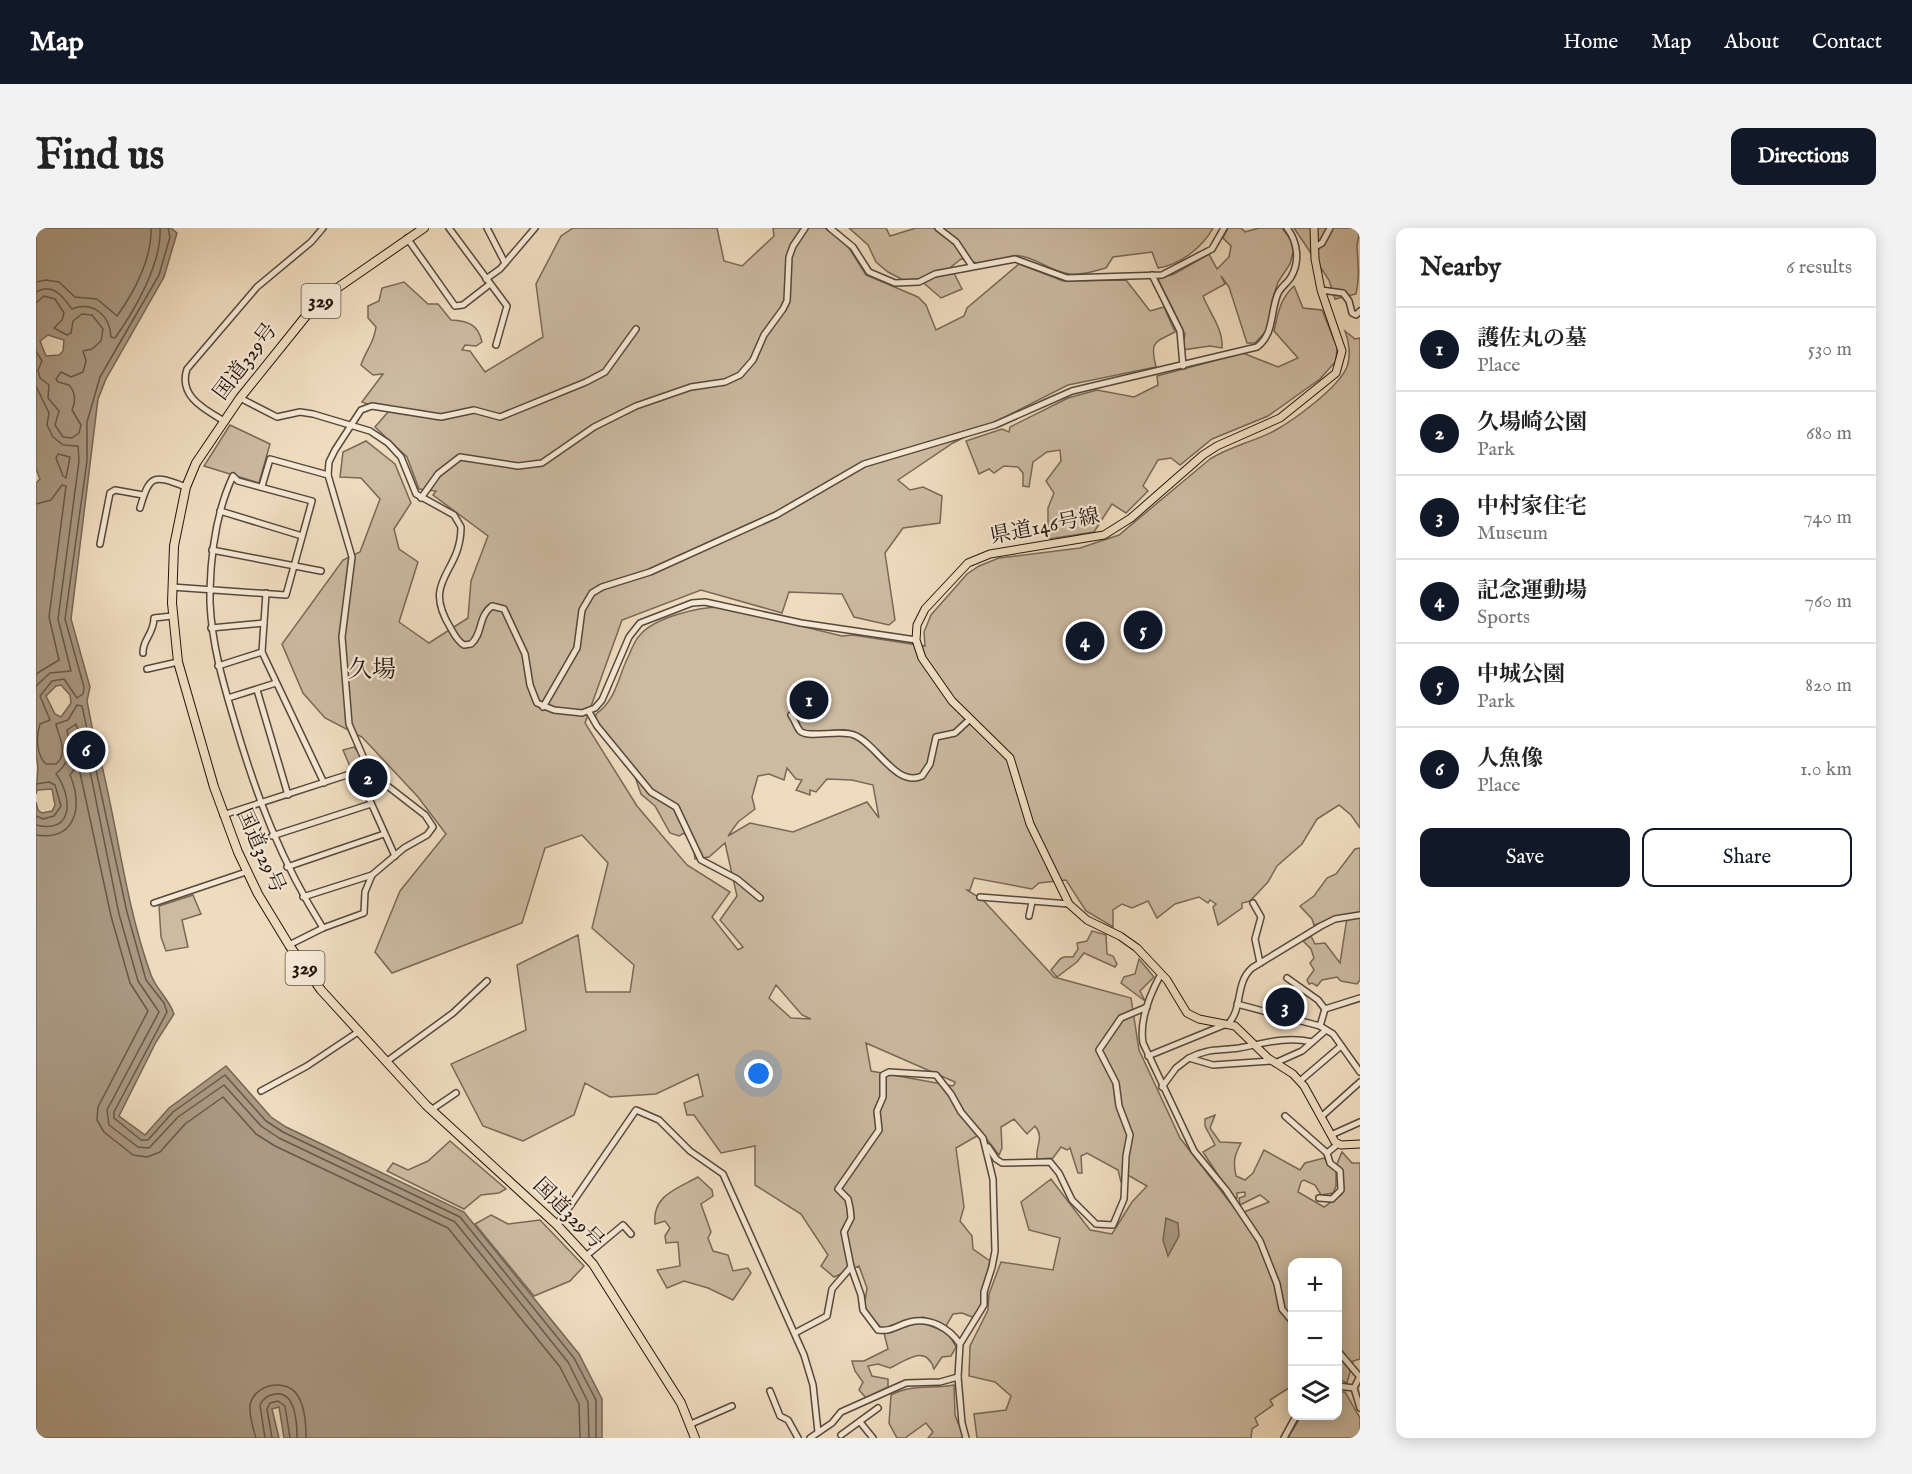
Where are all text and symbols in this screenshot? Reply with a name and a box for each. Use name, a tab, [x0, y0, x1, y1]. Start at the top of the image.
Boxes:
text: Map	[30, 25, 84, 60]
text: Home	[1563, 29, 1618, 56]
text: Map	[1651, 29, 1691, 56]
text: About	[1724, 29, 1779, 56]
text: Contact	[1812, 29, 1882, 56]
button: Directions	[1731, 128, 1876, 185]
text: Find us	[36, 130, 164, 183]
text: Nearby	[1420, 251, 1501, 284]
text: 6 results	[1786, 255, 1852, 280]
road number: 329	[302, 284, 340, 318]
street label: 国道329号	[208, 318, 284, 406]
text: 護佐丸の墓	[1477, 325, 1587, 353]
text: 1	[1436, 337, 1443, 362]
text: 530 m	[1808, 337, 1852, 362]
text: Place	[1477, 353, 1520, 378]
text: 久場崎公園	[1477, 409, 1587, 437]
text: 2	[1435, 421, 1444, 446]
text: 680 m	[1806, 421, 1852, 446]
text: Park	[1477, 437, 1515, 462]
text: 中村家住宅	[1477, 493, 1587, 521]
street label: 県道146号線	[988, 503, 1102, 551]
text: 3	[1436, 505, 1443, 530]
text: 740 m	[1803, 505, 1852, 530]
text: Museum	[1477, 521, 1548, 546]
text: 記念運動場	[1477, 577, 1587, 605]
text: 4	[1435, 589, 1444, 614]
text: 760 m	[1805, 589, 1852, 614]
text: Sports	[1477, 605, 1530, 630]
pin: 5	[1124, 608, 1162, 652]
pin: 4	[1066, 618, 1104, 664]
district label: 久場	[348, 655, 396, 686]
text: 中城公園	[1477, 661, 1565, 689]
text: 5	[1436, 673, 1443, 698]
text: 820 m	[1805, 673, 1852, 698]
pin: 1	[790, 678, 828, 722]
text: Park	[1477, 689, 1515, 714]
pin: 6	[67, 728, 106, 772]
text: 人魚像	[1477, 745, 1543, 773]
pin: 2	[348, 756, 388, 800]
text: 6	[1435, 757, 1444, 782]
text: 1.0 km	[1800, 757, 1852, 782]
text: Place	[1477, 773, 1520, 798]
street label: 国道329号	[229, 804, 291, 898]
button: Save	[1420, 828, 1630, 887]
button: Share	[1642, 828, 1852, 887]
road number: 329	[286, 951, 324, 985]
pin: 3	[1266, 984, 1304, 1030]
your location	[744, 1059, 773, 1088]
street label: 国道329号	[527, 1173, 609, 1255]
map controls	[1288, 1258, 1342, 1420]
button: +	[1288, 1258, 1342, 1312]
button: −	[1288, 1312, 1342, 1366]
button: layers	[1288, 1366, 1342, 1420]

